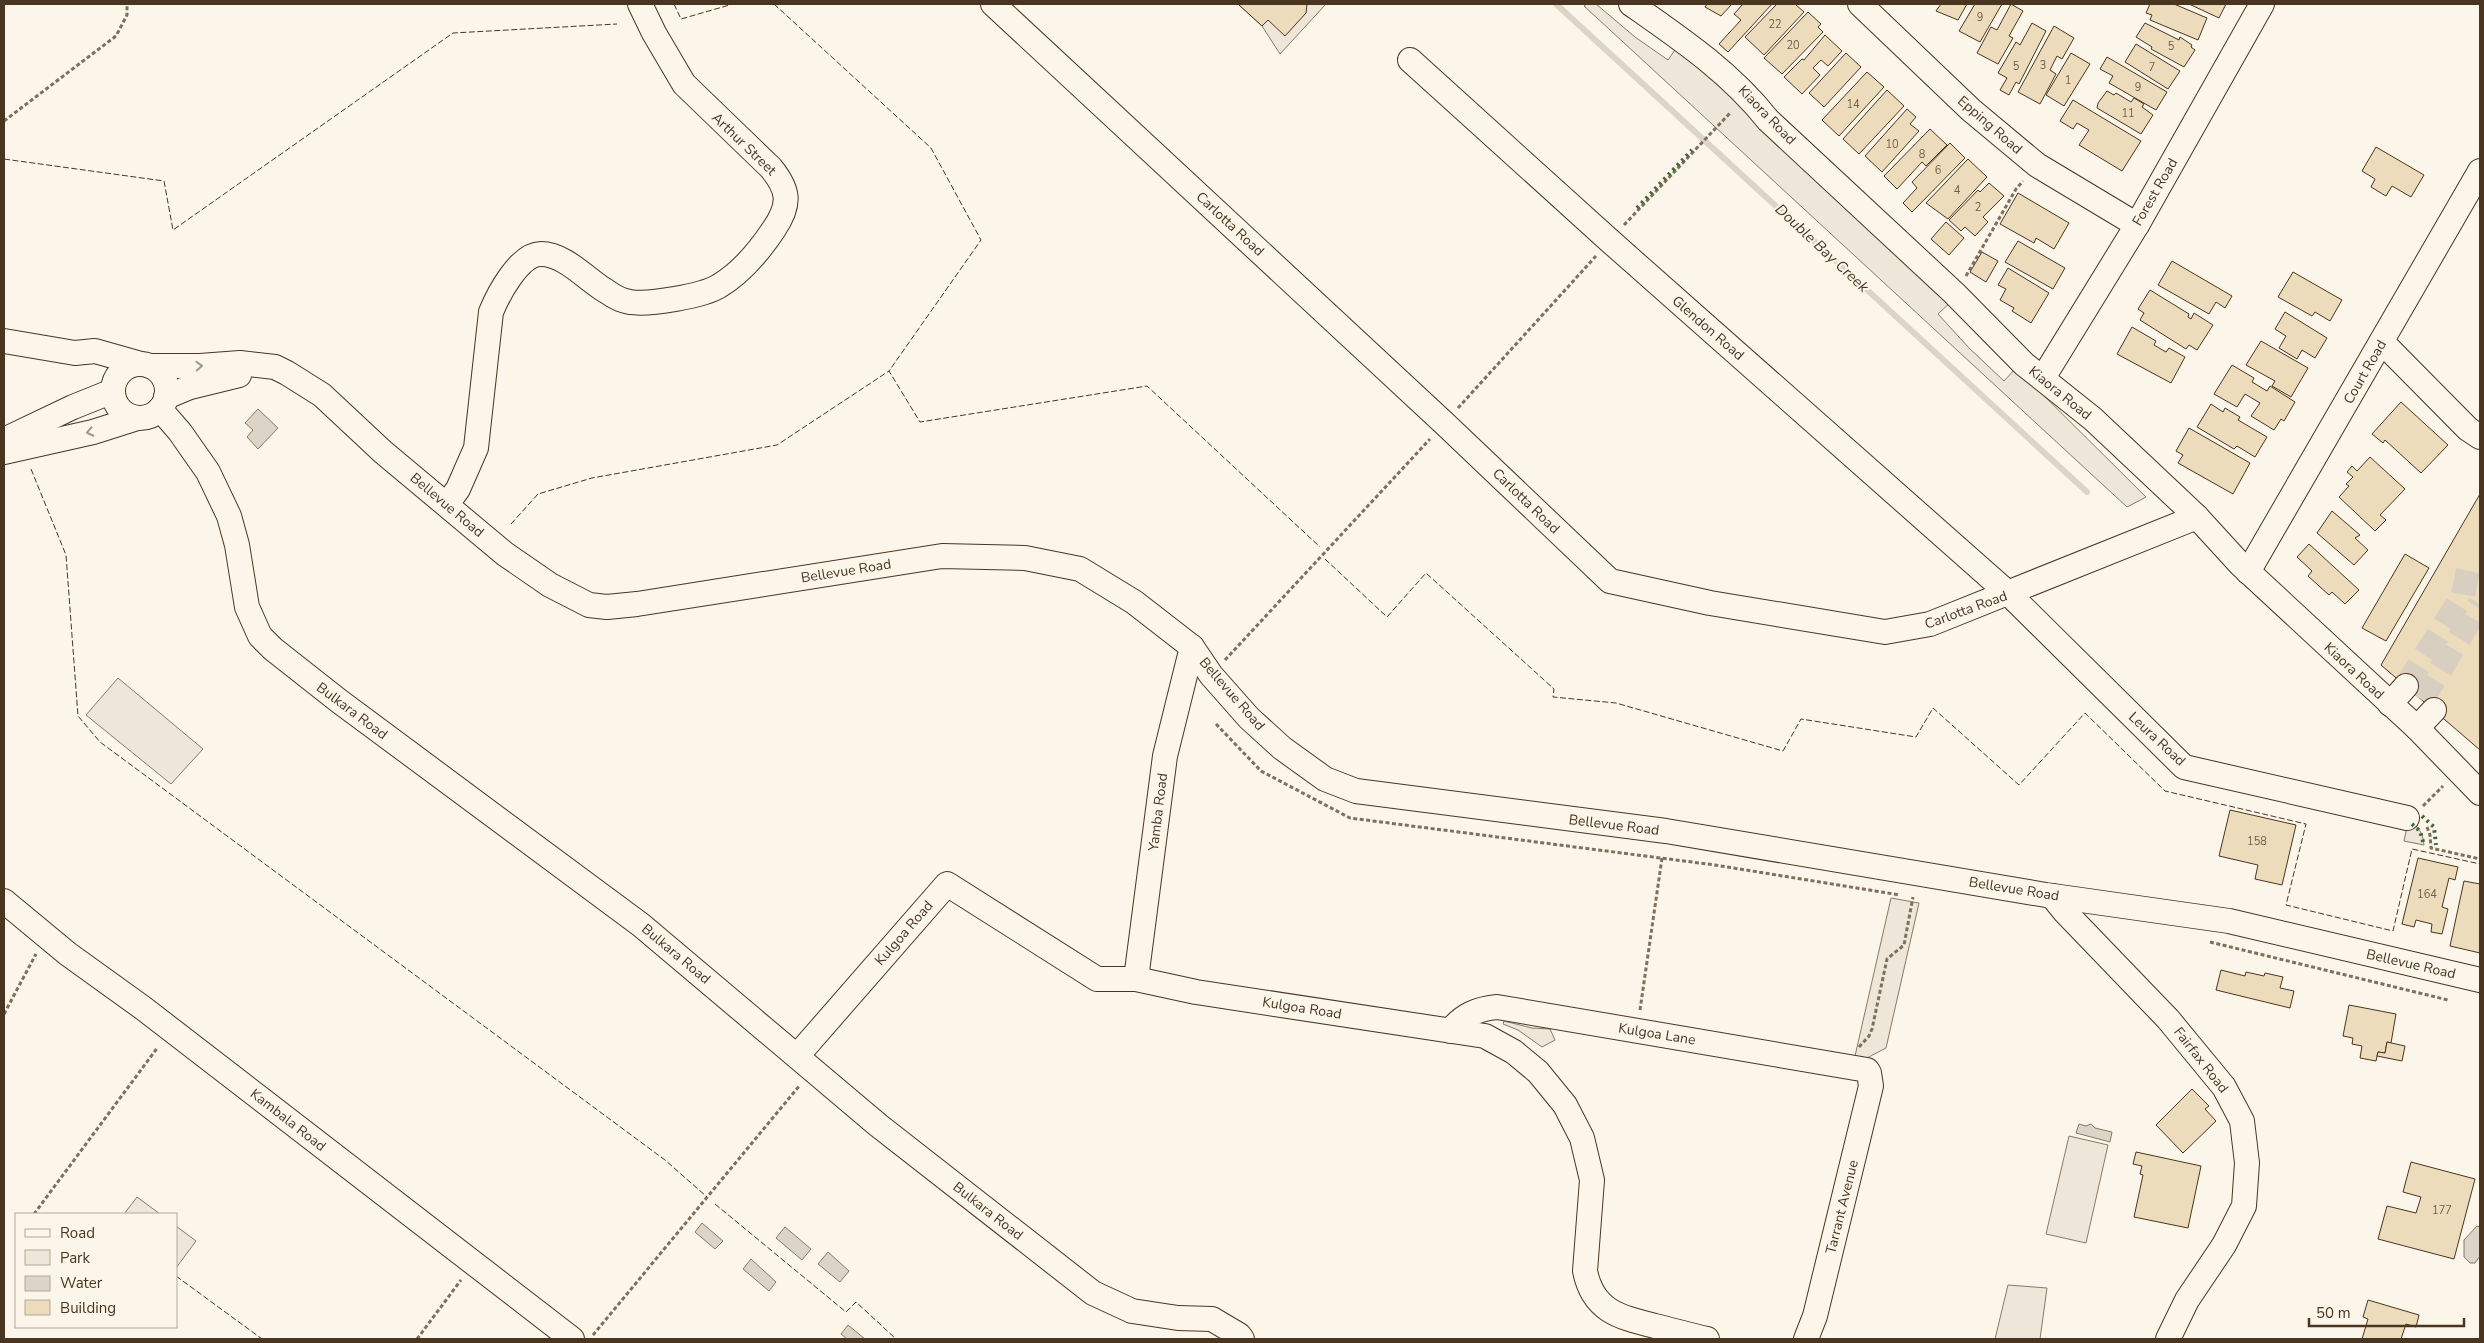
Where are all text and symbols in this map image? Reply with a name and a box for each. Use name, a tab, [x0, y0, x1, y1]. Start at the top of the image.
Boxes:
house number: 9	[1977, 10, 1983, 25]
house number: 22	[1768, 17, 1782, 32]
house number: 20	[1786, 38, 1800, 53]
house number: 5	[2168, 39, 2175, 54]
house number: 3	[2040, 58, 2046, 73]
house number: 5	[2013, 59, 2020, 74]
house number: 7	[2149, 60, 2155, 75]
house number: 1	[2065, 73, 2071, 88]
house number: 9	[2135, 80, 2141, 95]
street label: Kiaora Road	[1734, 81, 1800, 149]
street label: Epping Road	[1954, 92, 2026, 158]
house number: 14	[1846, 97, 1860, 112]
house number: 11	[2121, 106, 2135, 121]
street label: Arthur Street	[708, 108, 781, 180]
house number: 10	[1885, 137, 1899, 152]
house number: 8	[1919, 147, 1926, 162]
street label: Forest Road	[2128, 155, 2182, 229]
house number: 6	[1935, 163, 1942, 178]
house number: 4	[1954, 183, 1961, 198]
street label: Carlotta Road	[1192, 188, 1268, 260]
water label: Double Bay Creek	[1771, 199, 1874, 297]
house number: 2	[1975, 200, 1981, 215]
street label: Glendon Road	[1668, 291, 1748, 365]
street label: Court Road	[2339, 336, 2391, 408]
one-way arrow	[195, 360, 203, 371]
street label: Kiaora Road	[2025, 362, 2095, 424]
one-way arrow	[86, 426, 95, 437]
street label: Carlotta Road	[1488, 464, 1564, 538]
street label: Bellevue Road	[406, 468, 488, 542]
street label: Bellevue Road	[799, 554, 893, 588]
street label: Carlotta Road	[1922, 586, 2010, 634]
street label: Kiaora Road	[2320, 638, 2388, 704]
street label: Bellevue Road	[1195, 653, 1269, 735]
street label: Bulkara Road	[313, 678, 391, 744]
street label: Leura Road	[2124, 708, 2190, 770]
street label: Yamba Road	[1144, 772, 1172, 853]
street label: Bellevue Road	[1568, 810, 1660, 840]
house number: 158	[2247, 834, 2267, 849]
street label: Bellevue Road	[1967, 872, 2061, 906]
house number: 164	[2417, 887, 2437, 902]
street label: Kulgoa Road	[871, 897, 937, 969]
street label: Bulkara Road	[638, 920, 714, 988]
street label: Bellevue Road	[2364, 944, 2458, 984]
street label: Kulgoa Road	[1261, 992, 1343, 1024]
street label: Kulgoa Lane	[1617, 1019, 1697, 1049]
street label: Fairfax Road	[2169, 1023, 2233, 1097]
street label: Kambala Road	[246, 1084, 330, 1156]
street label: Tarrant Avenue	[1821, 1158, 1863, 1256]
street label: Bulkara Road	[949, 1178, 1027, 1244]
house number: 177	[2432, 1203, 2452, 1218]
legend	[15, 1213, 178, 1328]
text: Road	[60, 1223, 95, 1243]
text: Park	[60, 1248, 90, 1268]
text: Water	[60, 1273, 103, 1293]
scale bar	[2309, 1296, 2464, 1328]
text: Building	[60, 1298, 116, 1318]
text: 50 m	[2316, 1303, 2351, 1323]

